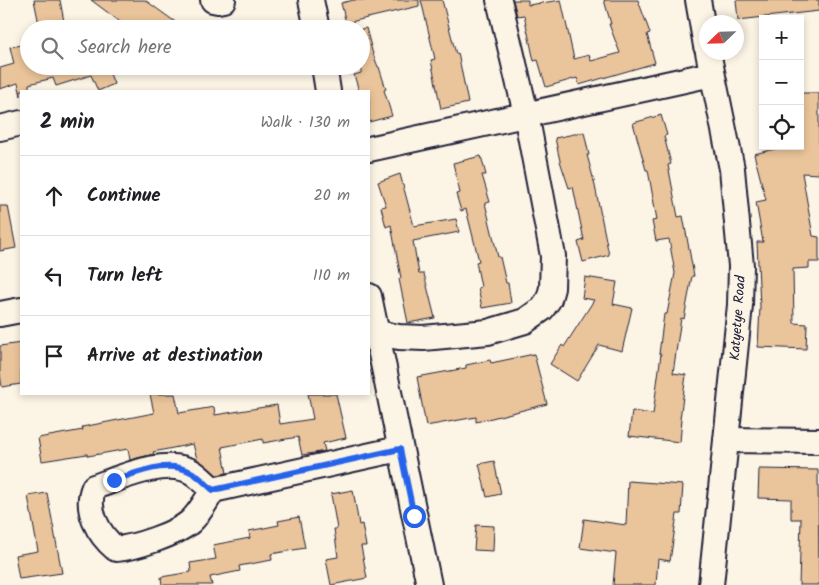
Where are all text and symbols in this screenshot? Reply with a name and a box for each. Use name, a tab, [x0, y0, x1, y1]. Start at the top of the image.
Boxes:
north arrow	[699, 15, 744, 60]
map controls	[759, 15, 804, 150]
button: +	[759, 15, 804, 60]
search box	[20, 20, 370, 75]
text: Search here	[78, 33, 172, 63]
icon: search	[38, 34, 66, 62]
button: −	[759, 60, 804, 105]
button: locate	[759, 105, 804, 150]
text: 2 min	[40, 106, 95, 139]
text: Walk · 130 m	[261, 110, 350, 135]
text: Continue	[87, 181, 160, 211]
icon: ahead	[40, 182, 68, 210]
text: 20 m	[314, 183, 350, 208]
text: Turn left	[87, 261, 162, 291]
icon: left	[40, 262, 68, 290]
text: 110 m	[313, 263, 350, 288]
street label: Katyetye Road	[724, 274, 752, 361]
text: Arrive at destination	[87, 341, 263, 371]
icon: arrive	[40, 342, 68, 370]
route end	[103, 469, 126, 492]
route start	[403, 505, 426, 528]

